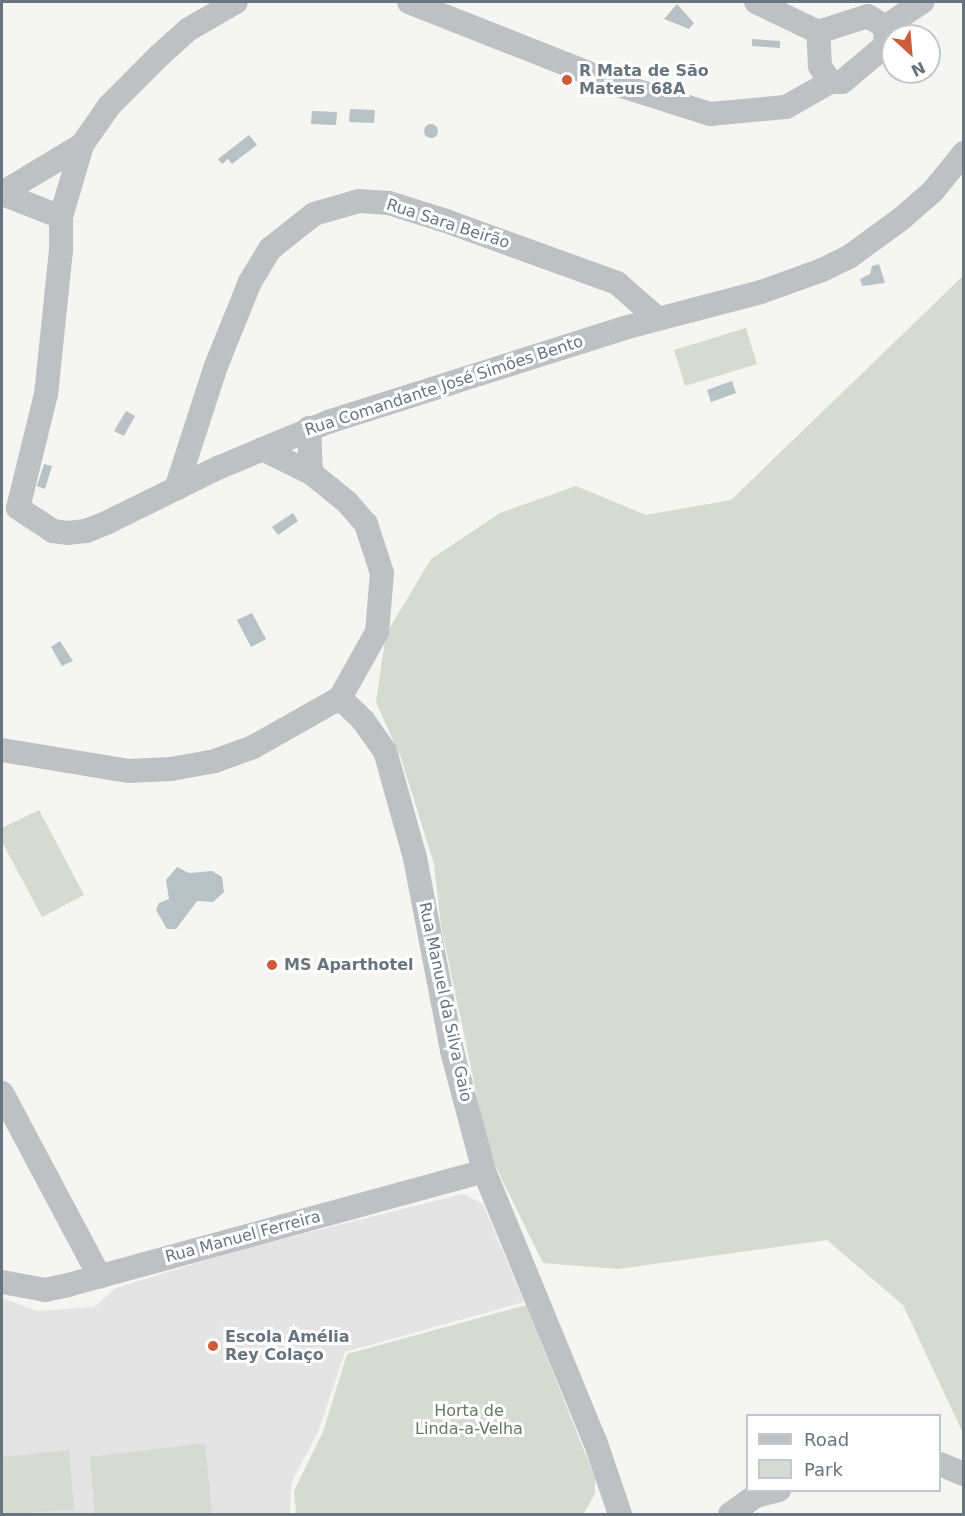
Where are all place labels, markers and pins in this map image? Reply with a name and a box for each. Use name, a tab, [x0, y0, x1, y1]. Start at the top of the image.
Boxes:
place label: R Mata de São Mateus 68A	[579, 61, 709, 99]
marker: R Mata de São Mateus 68A	[560, 73, 574, 87]
place label: MS Aparthotel	[284, 955, 414, 975]
marker: MS Aparthotel	[265, 958, 279, 972]
place label: Escola Amélia Rey Colaço	[225, 1327, 349, 1365]
marker: Escola Amélia Rey Colaço	[206, 1339, 220, 1353]

